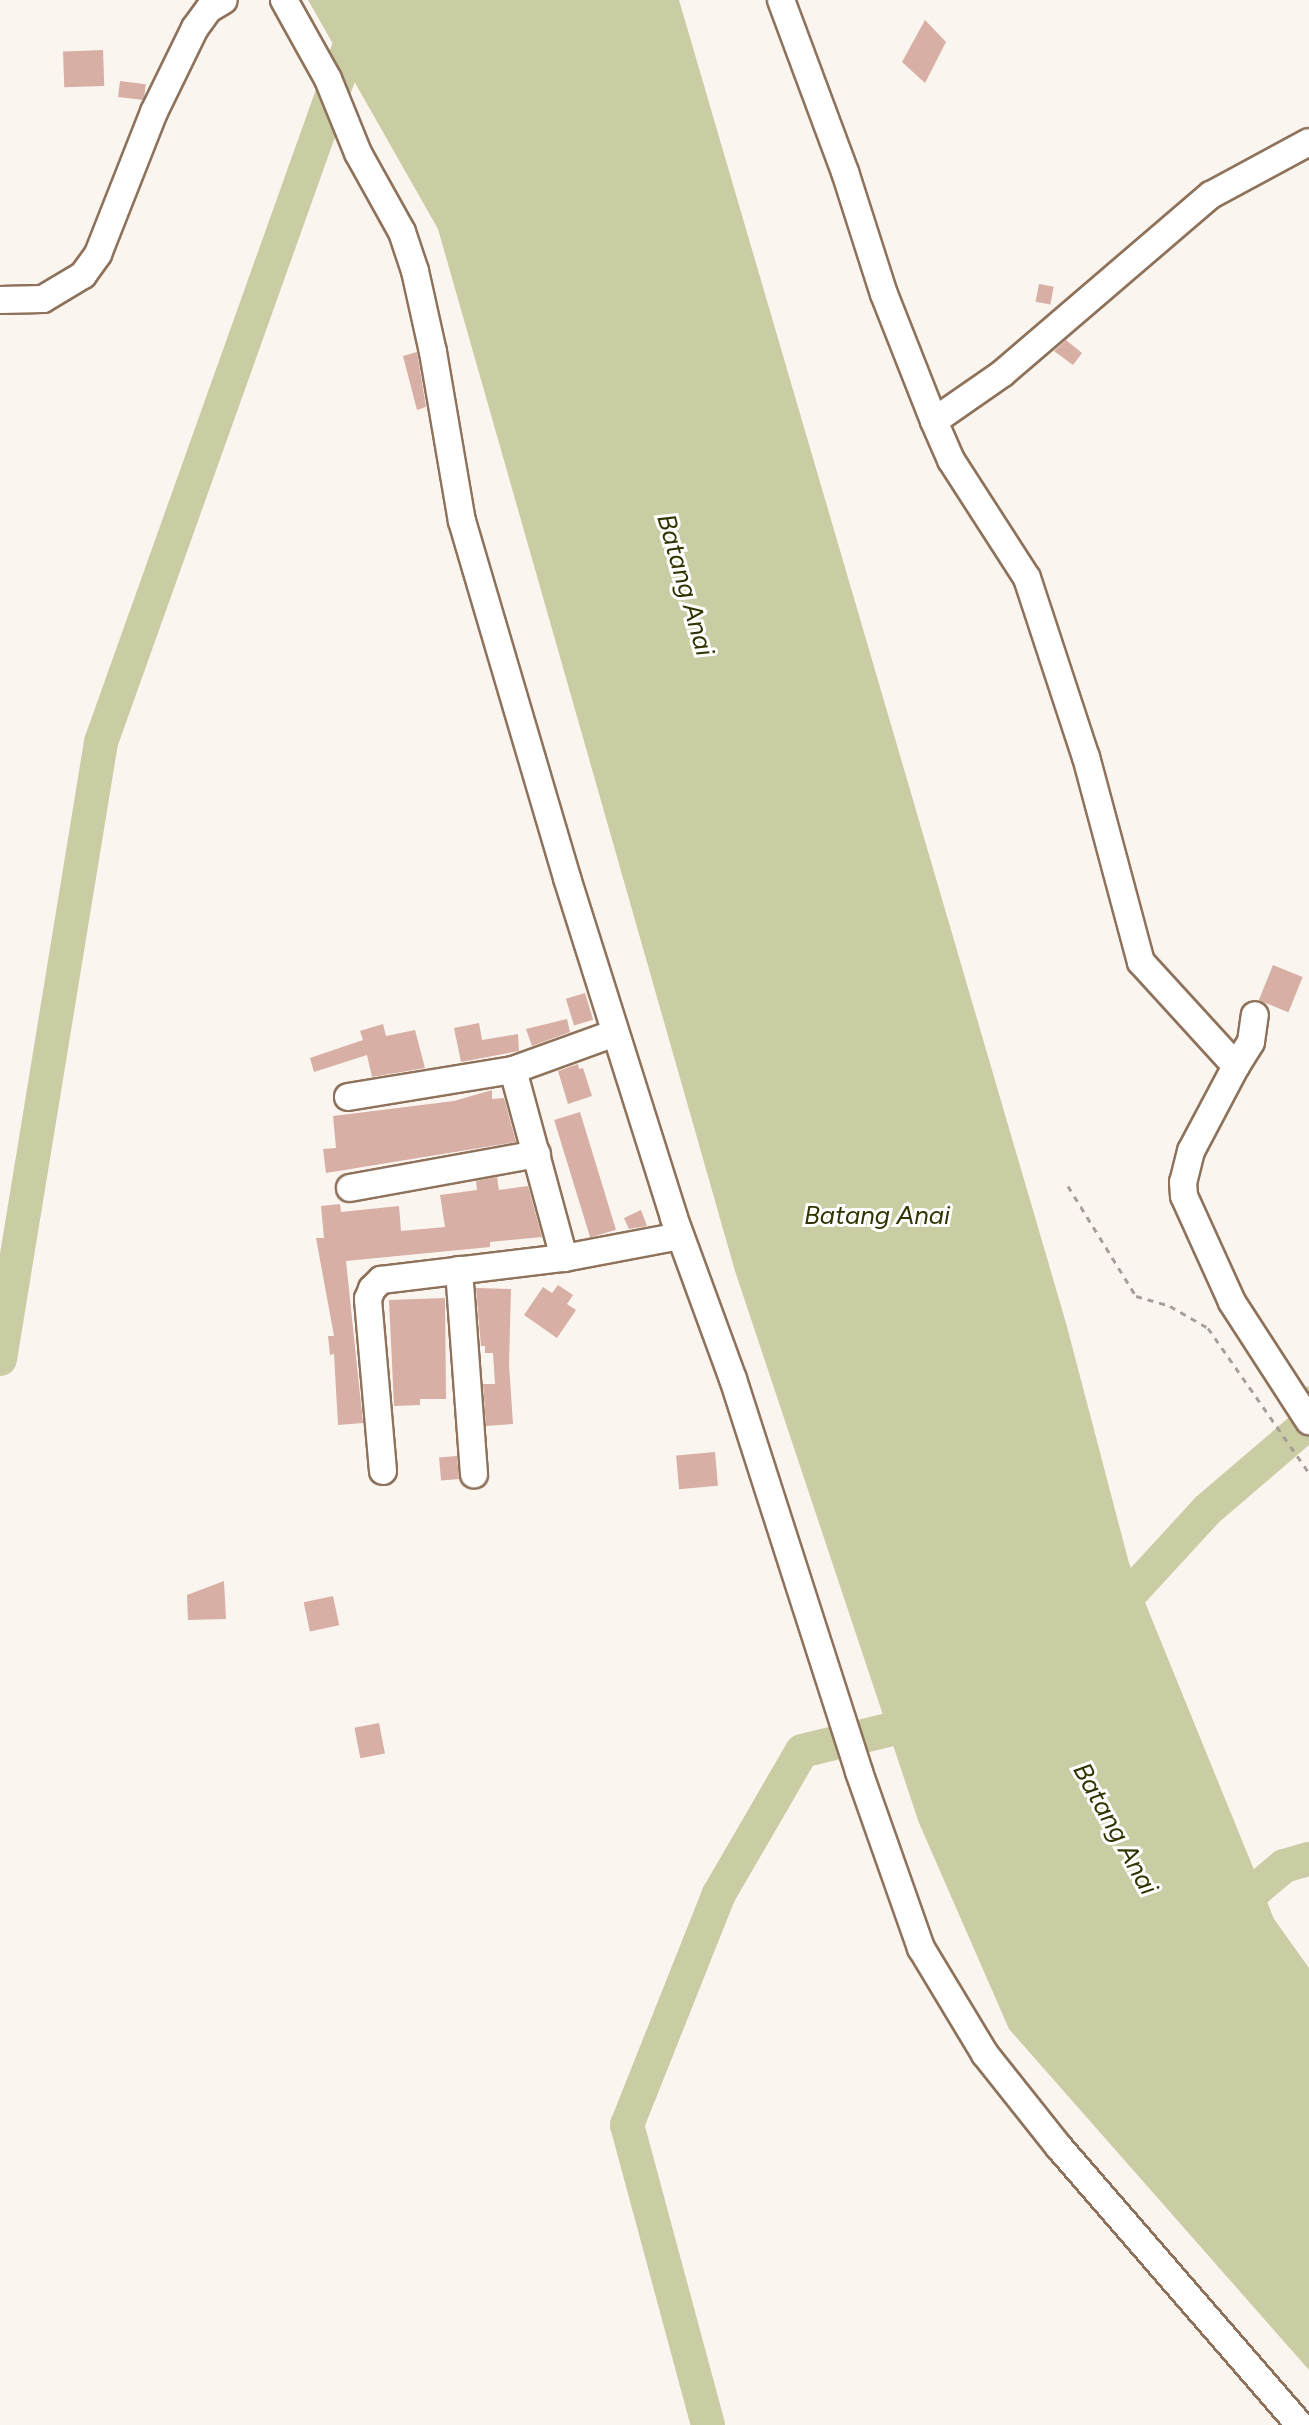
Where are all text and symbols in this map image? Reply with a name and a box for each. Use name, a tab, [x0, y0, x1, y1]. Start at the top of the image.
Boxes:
water label: Batang Anai	[650, 510, 720, 660]
water label: Batang Anai	[804, 1200, 950, 1232]
water label: Batang Anai	[1066, 1758, 1164, 1900]

